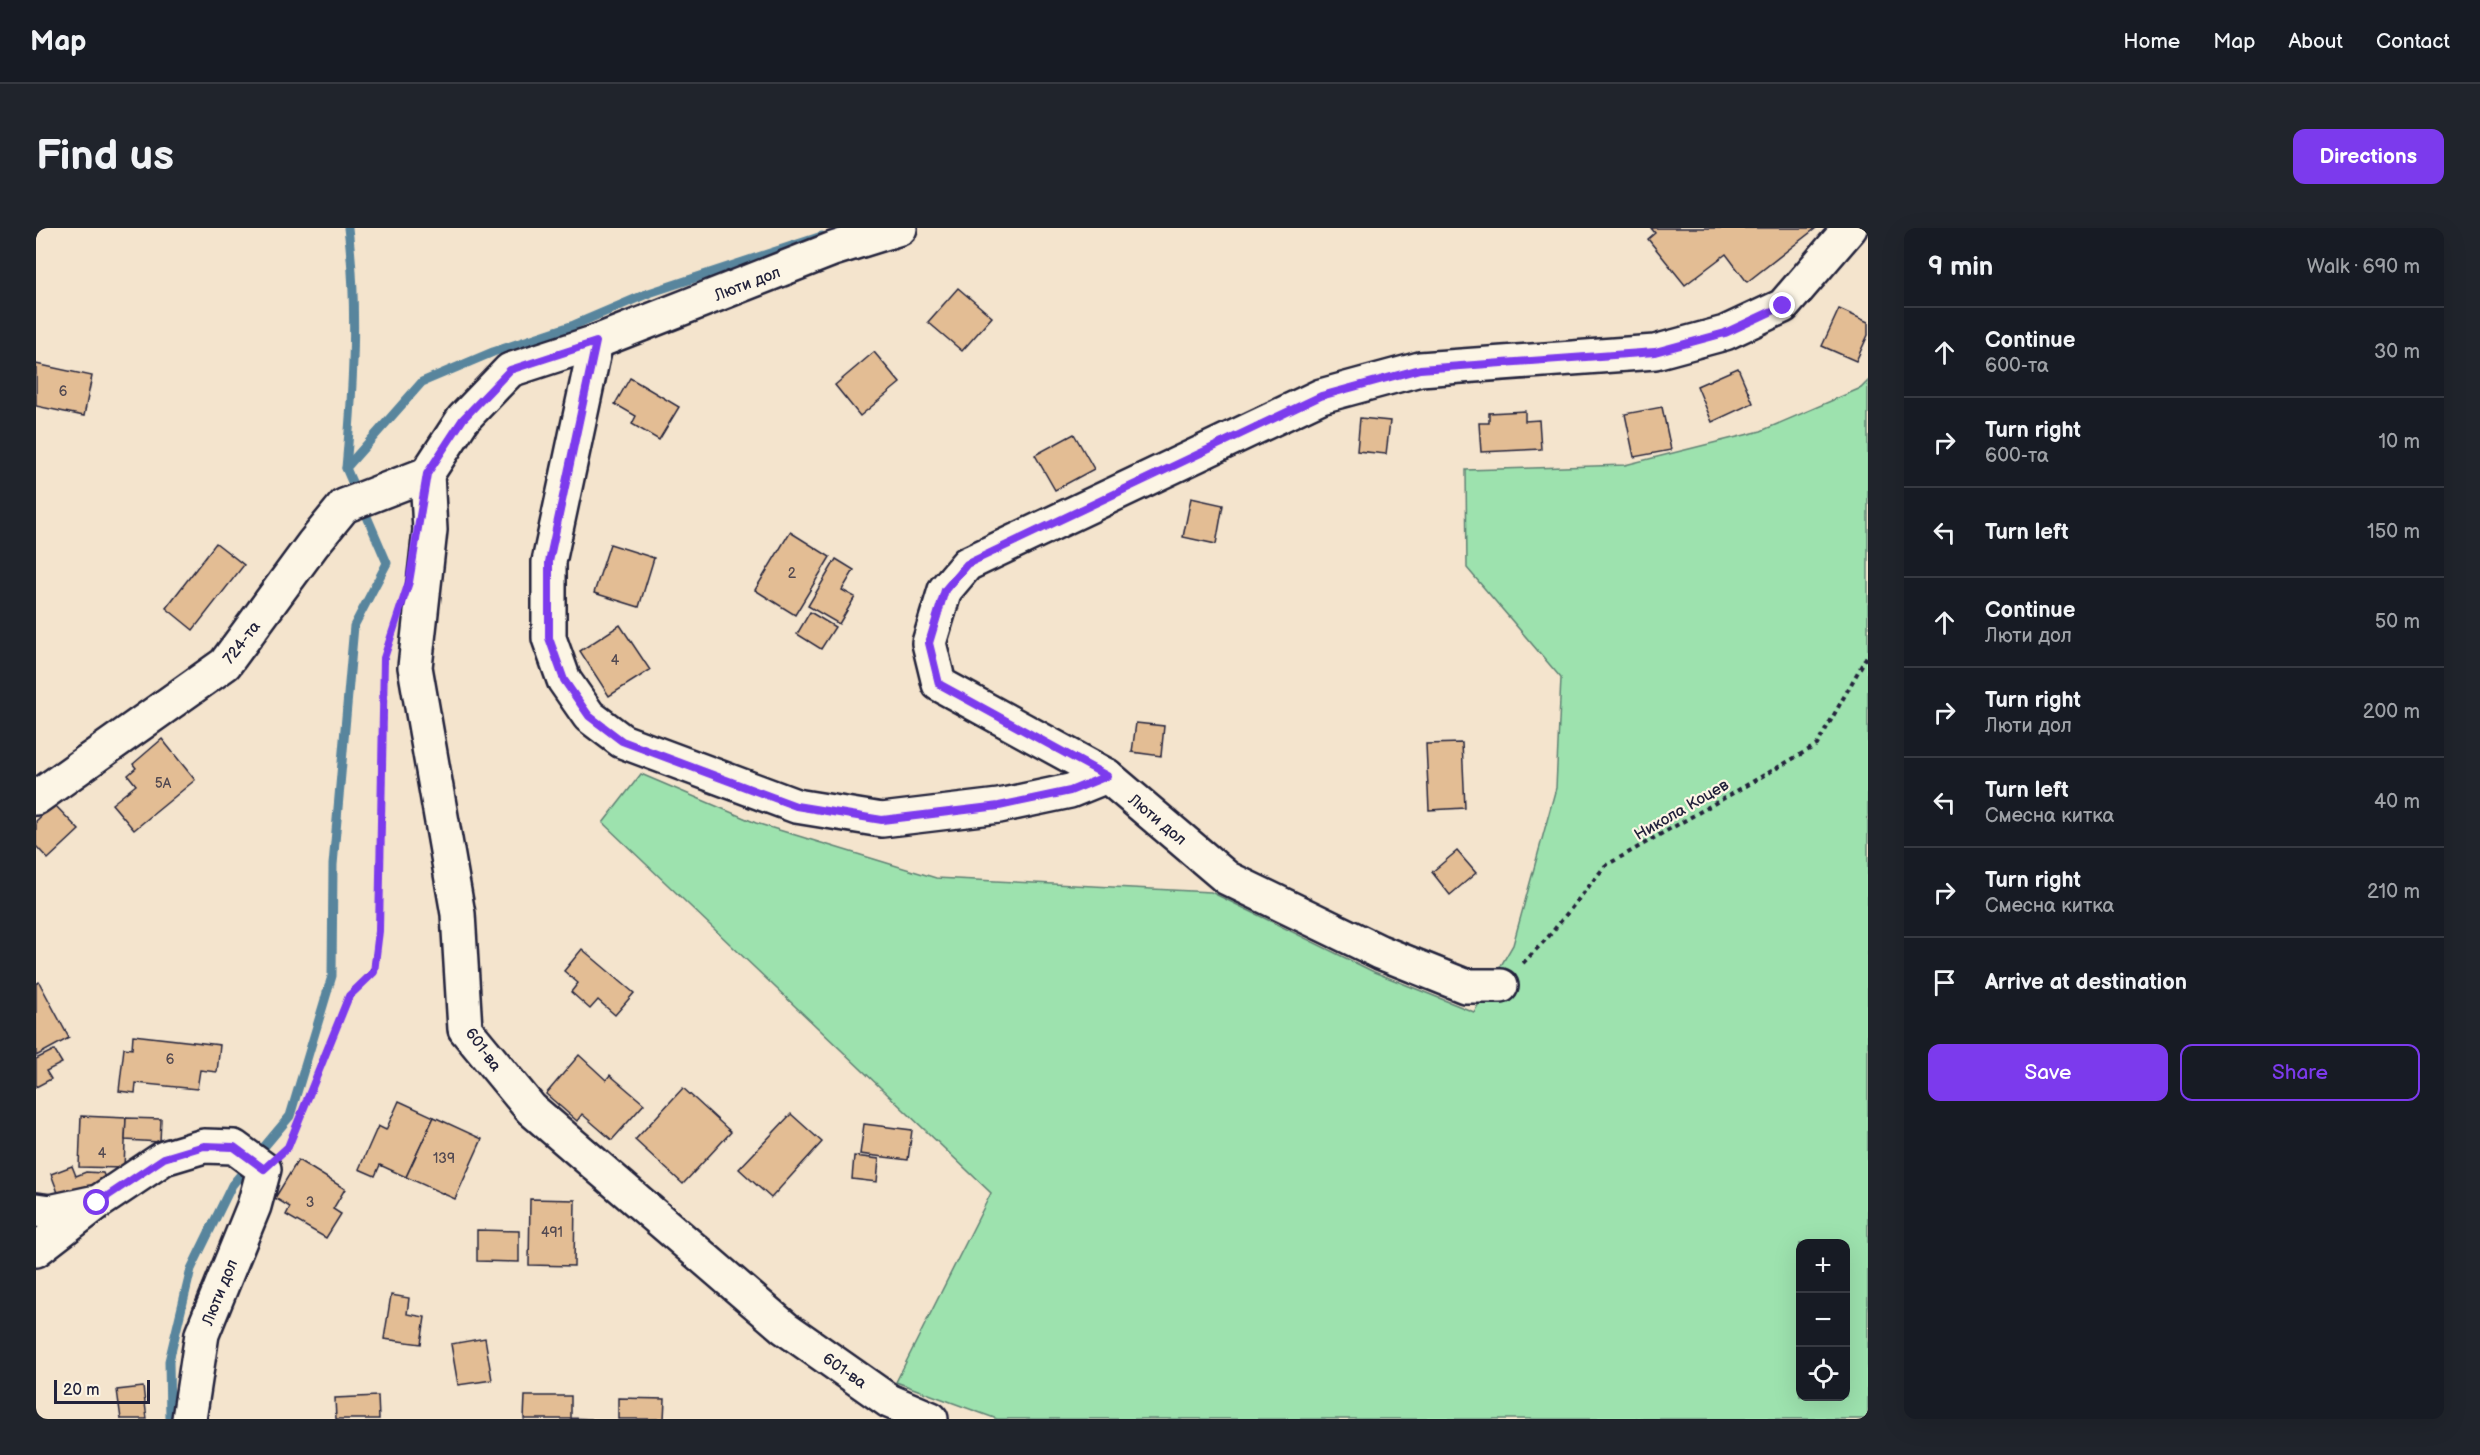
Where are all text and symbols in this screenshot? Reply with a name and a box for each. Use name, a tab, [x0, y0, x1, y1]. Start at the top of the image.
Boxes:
text: Map	[30, 25, 86, 58]
text: Home	[2123, 29, 2180, 54]
text: Map	[2213, 29, 2255, 54]
text: About	[2288, 29, 2343, 54]
text: Contact	[2376, 29, 2450, 54]
button: Directions	[2293, 129, 2444, 184]
text: Find us	[36, 131, 174, 182]
text: 9 min	[1928, 252, 1993, 283]
text: Walk · 690 m	[2307, 255, 2420, 279]
street label: Люти дол	[711, 263, 783, 306]
route end	[1769, 292, 1795, 318]
text: Continue	[1985, 327, 2075, 354]
icon: ahead	[1928, 336, 1961, 369]
text: 30 m	[2374, 340, 2420, 364]
text: 600-та	[1985, 354, 2049, 378]
house number: 6	[59, 383, 68, 400]
text: Turn right	[1985, 417, 2081, 444]
icon: right	[1928, 426, 1961, 459]
text: 10 m	[2379, 430, 2420, 454]
text: 600-та	[1985, 444, 2049, 468]
icon: left	[1928, 516, 1961, 549]
text: Turn left	[1985, 519, 2069, 546]
text: 150 m	[2367, 520, 2420, 544]
house number: 2	[788, 565, 797, 582]
text: Continue	[1985, 597, 2075, 624]
icon: ahead	[1928, 606, 1961, 639]
text: 50 m	[2375, 610, 2420, 634]
street label: 724-та	[220, 617, 265, 668]
text: Люти дол	[1985, 624, 2072, 648]
house number: 4	[611, 652, 620, 669]
text: Turn right	[1985, 687, 2081, 714]
icon: right	[1928, 696, 1961, 729]
text: 200 m	[2363, 700, 2420, 724]
text: Люти дол	[1985, 714, 2072, 738]
house number: 5А	[155, 775, 172, 792]
street label: Никола Коцев	[1631, 775, 1733, 845]
text: Turn left	[1985, 777, 2069, 804]
icon: left	[1928, 786, 1961, 819]
street label: Люти дол	[1124, 790, 1190, 850]
text: 40 m	[2374, 790, 2420, 814]
text: Смесна китка	[1985, 804, 2114, 828]
text: Turn right	[1985, 867, 2081, 894]
icon: right	[1928, 876, 1961, 909]
text: 210 m	[2367, 880, 2420, 904]
text: Смесна китка	[1985, 894, 2114, 918]
icon: arrive	[1928, 966, 1961, 999]
text: Arrive at destination	[1985, 969, 2187, 996]
street label: 601-ва	[461, 1024, 505, 1076]
button: Save	[1928, 1044, 2168, 1101]
button: Share	[2180, 1044, 2420, 1101]
house number: 6	[166, 1051, 175, 1068]
house number: 4	[98, 1145, 107, 1162]
house number: 139	[433, 1150, 455, 1167]
route start	[83, 1189, 109, 1215]
house number: 3	[306, 1194, 314, 1211]
house number: 491	[541, 1224, 563, 1241]
map controls	[1796, 1239, 1850, 1401]
button: +	[1796, 1239, 1850, 1293]
street label: Люти дол	[198, 1257, 242, 1329]
button: −	[1796, 1293, 1850, 1347]
button: locate	[1796, 1347, 1850, 1401]
street label: 601-ва	[819, 1349, 870, 1393]
scale bar	[54, 1377, 150, 1404]
text: 20 m	[63, 1381, 99, 1400]

